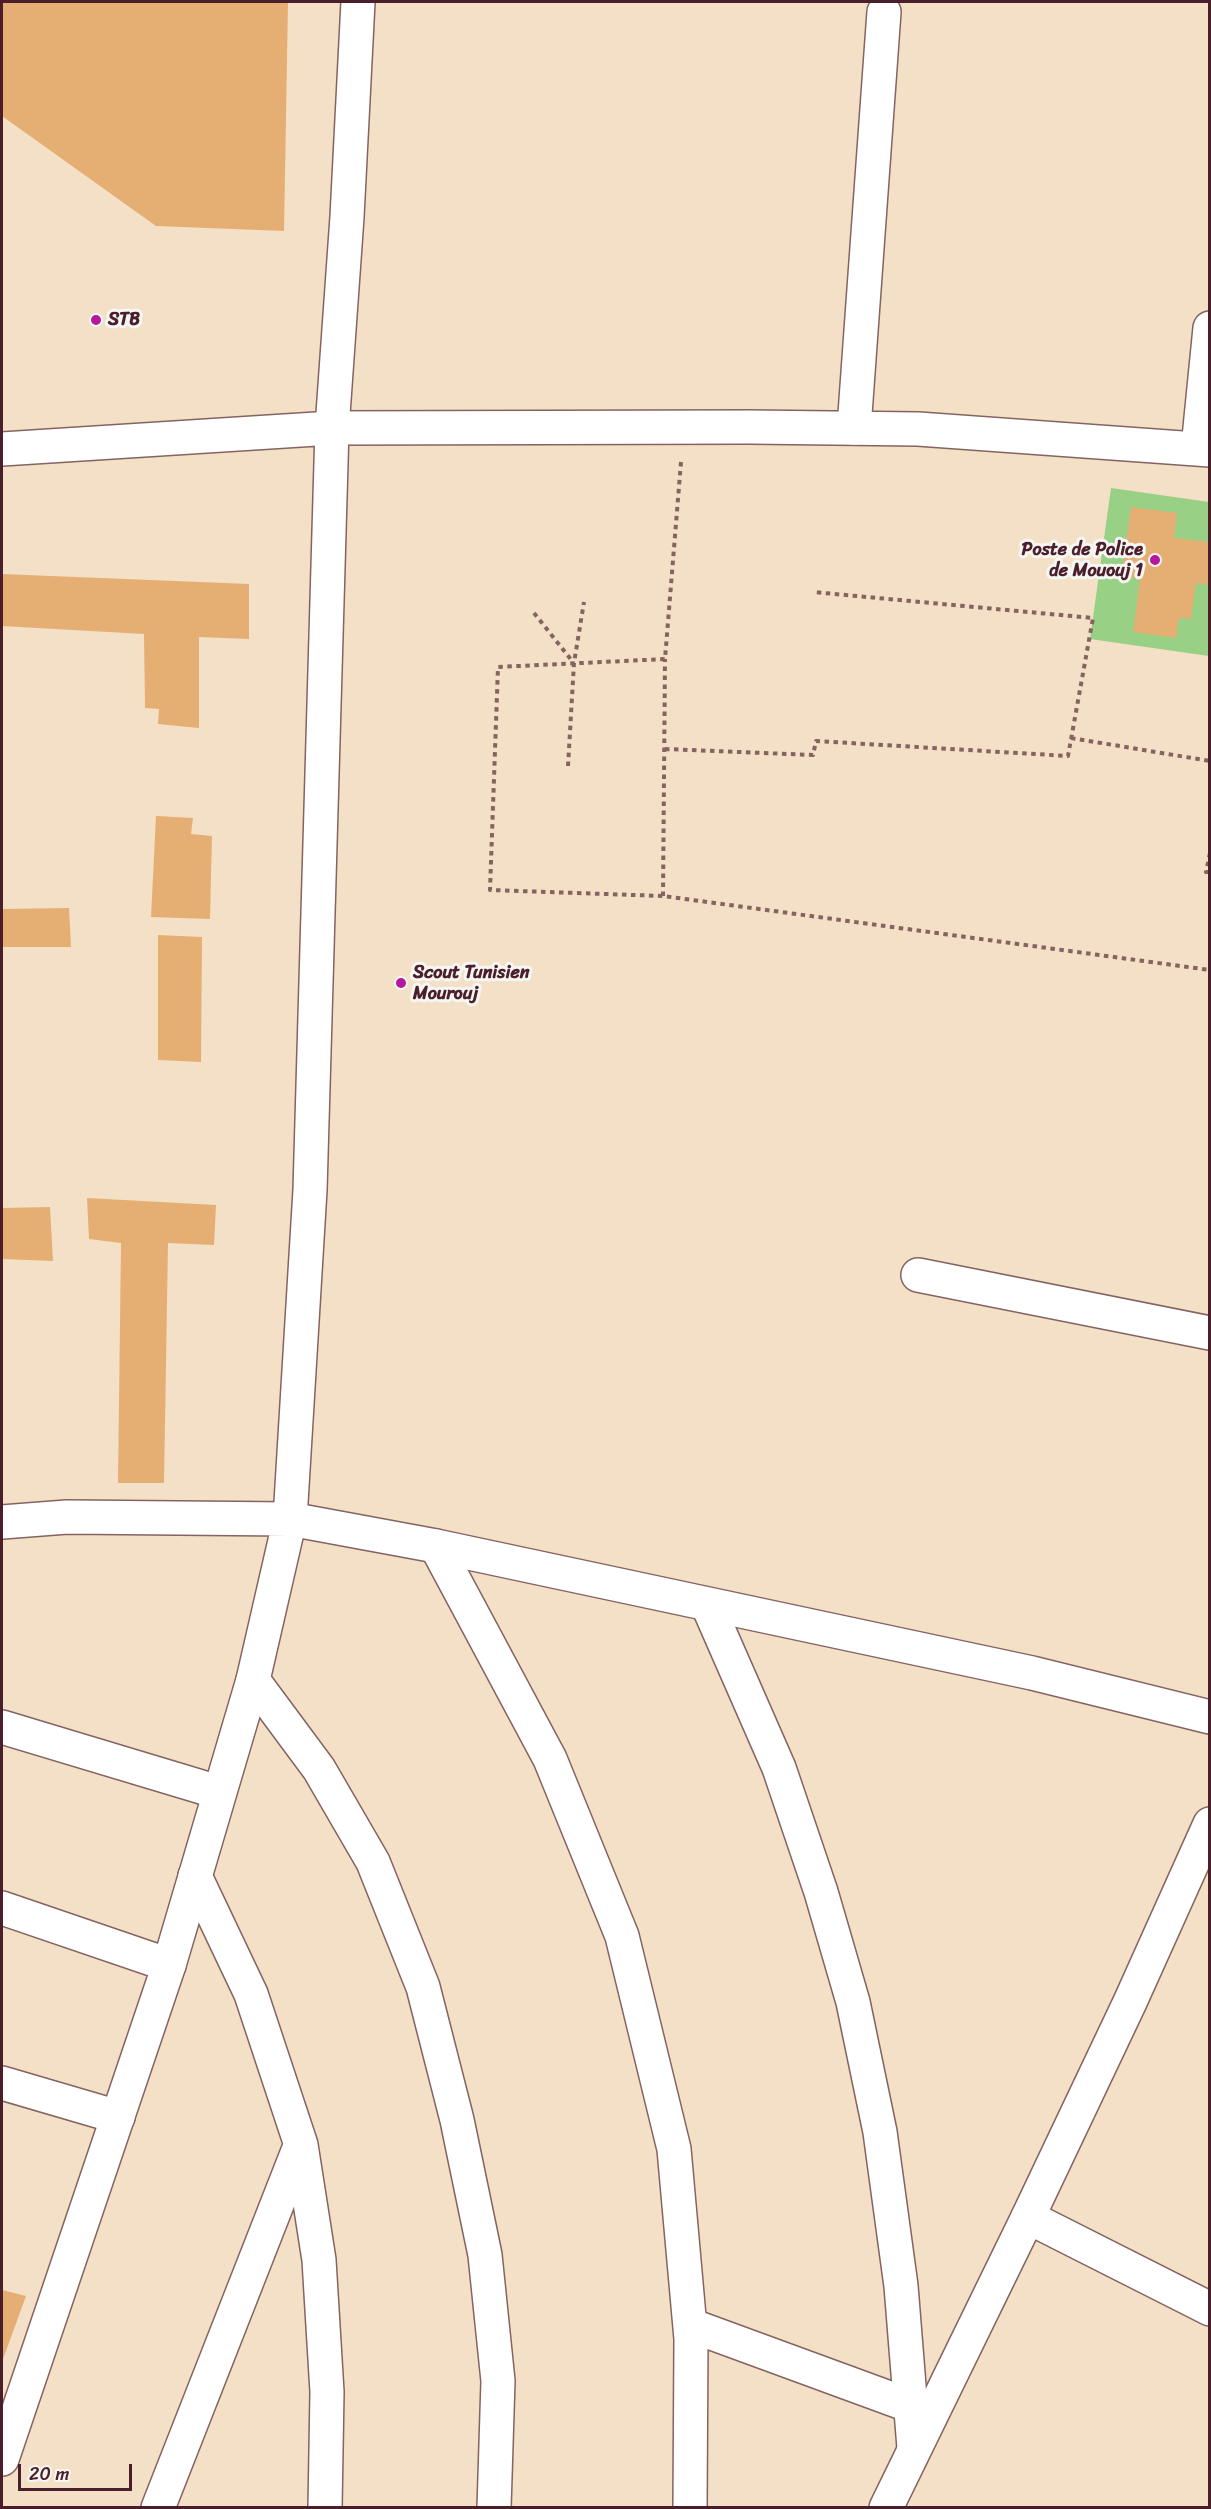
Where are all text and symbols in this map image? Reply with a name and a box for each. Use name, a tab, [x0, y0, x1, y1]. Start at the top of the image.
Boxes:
place label: STB	[108, 309, 140, 331]
marker: STB	[89, 313, 103, 327]
place label: Poste de Police de Mououj 1	[1022, 539, 1143, 582]
marker: Poste de Police de Mououj 1	[1148, 553, 1162, 567]
place label: Scout Tunisien Mourouj	[413, 962, 530, 1004]
marker: Scout Tunisien Mourouj	[394, 976, 408, 990]
scale bar	[21, 2452, 135, 2490]
text: 20 m	[29, 2458, 69, 2490]

